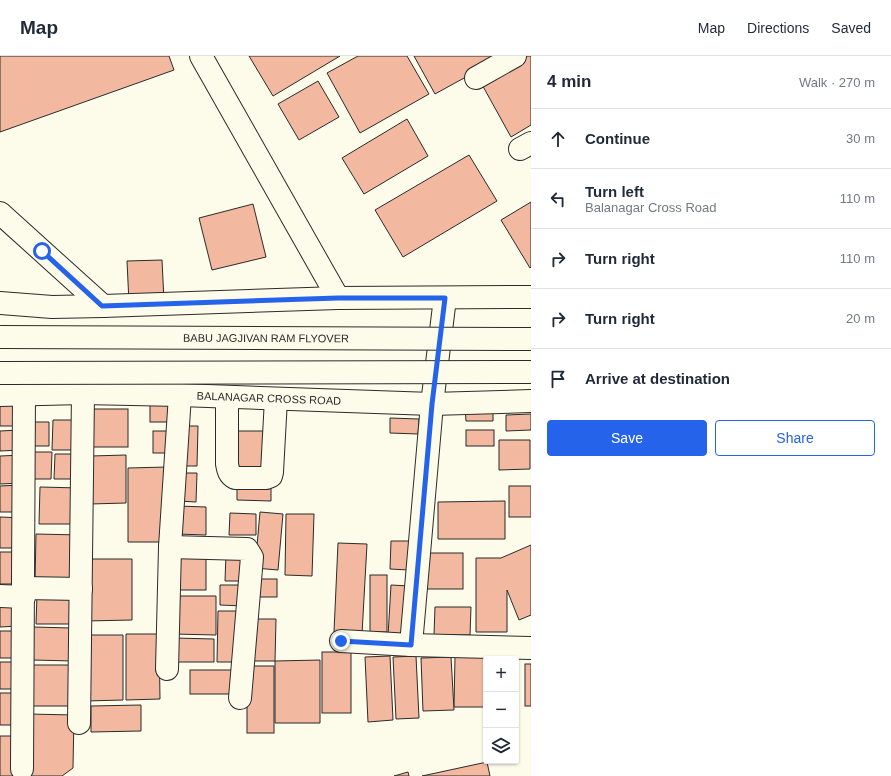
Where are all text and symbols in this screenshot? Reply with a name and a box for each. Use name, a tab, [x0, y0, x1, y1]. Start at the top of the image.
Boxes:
text: Map	[20, 17, 58, 38]
text: Map	[698, 20, 725, 36]
text: Directions	[747, 20, 809, 36]
text: Saved	[831, 20, 871, 36]
text: 4 min	[547, 72, 591, 91]
text: Walk · 270 m	[799, 75, 875, 90]
icon: ahead	[547, 128, 569, 150]
text: Continue	[585, 130, 650, 147]
text: 30 m	[846, 131, 875, 146]
text: Turn left	[585, 183, 644, 200]
icon: left	[547, 188, 569, 210]
text: 110 m	[840, 191, 875, 206]
text: Balanagar Cross Road	[585, 200, 717, 215]
route start	[33, 242, 51, 260]
icon: right	[547, 248, 569, 270]
text: Turn right	[585, 250, 655, 267]
text: 110 m	[840, 251, 875, 266]
icon: right	[547, 308, 569, 330]
text: Turn right	[585, 310, 655, 327]
text: 20 m	[846, 311, 875, 326]
street label: BABU JAGJIVAN RAM FLYOVER	[183, 332, 349, 344]
icon: arrive	[547, 368, 569, 390]
text: Arrive at destination	[585, 370, 730, 387]
street label: BALANAGAR CROSS ROAD	[197, 390, 341, 407]
button: Save	[547, 420, 707, 456]
button: Share	[715, 420, 875, 456]
route end	[332, 632, 350, 650]
map controls	[483, 656, 519, 764]
button: +	[483, 656, 519, 692]
button: −	[483, 692, 519, 728]
button: layers	[483, 728, 519, 764]

